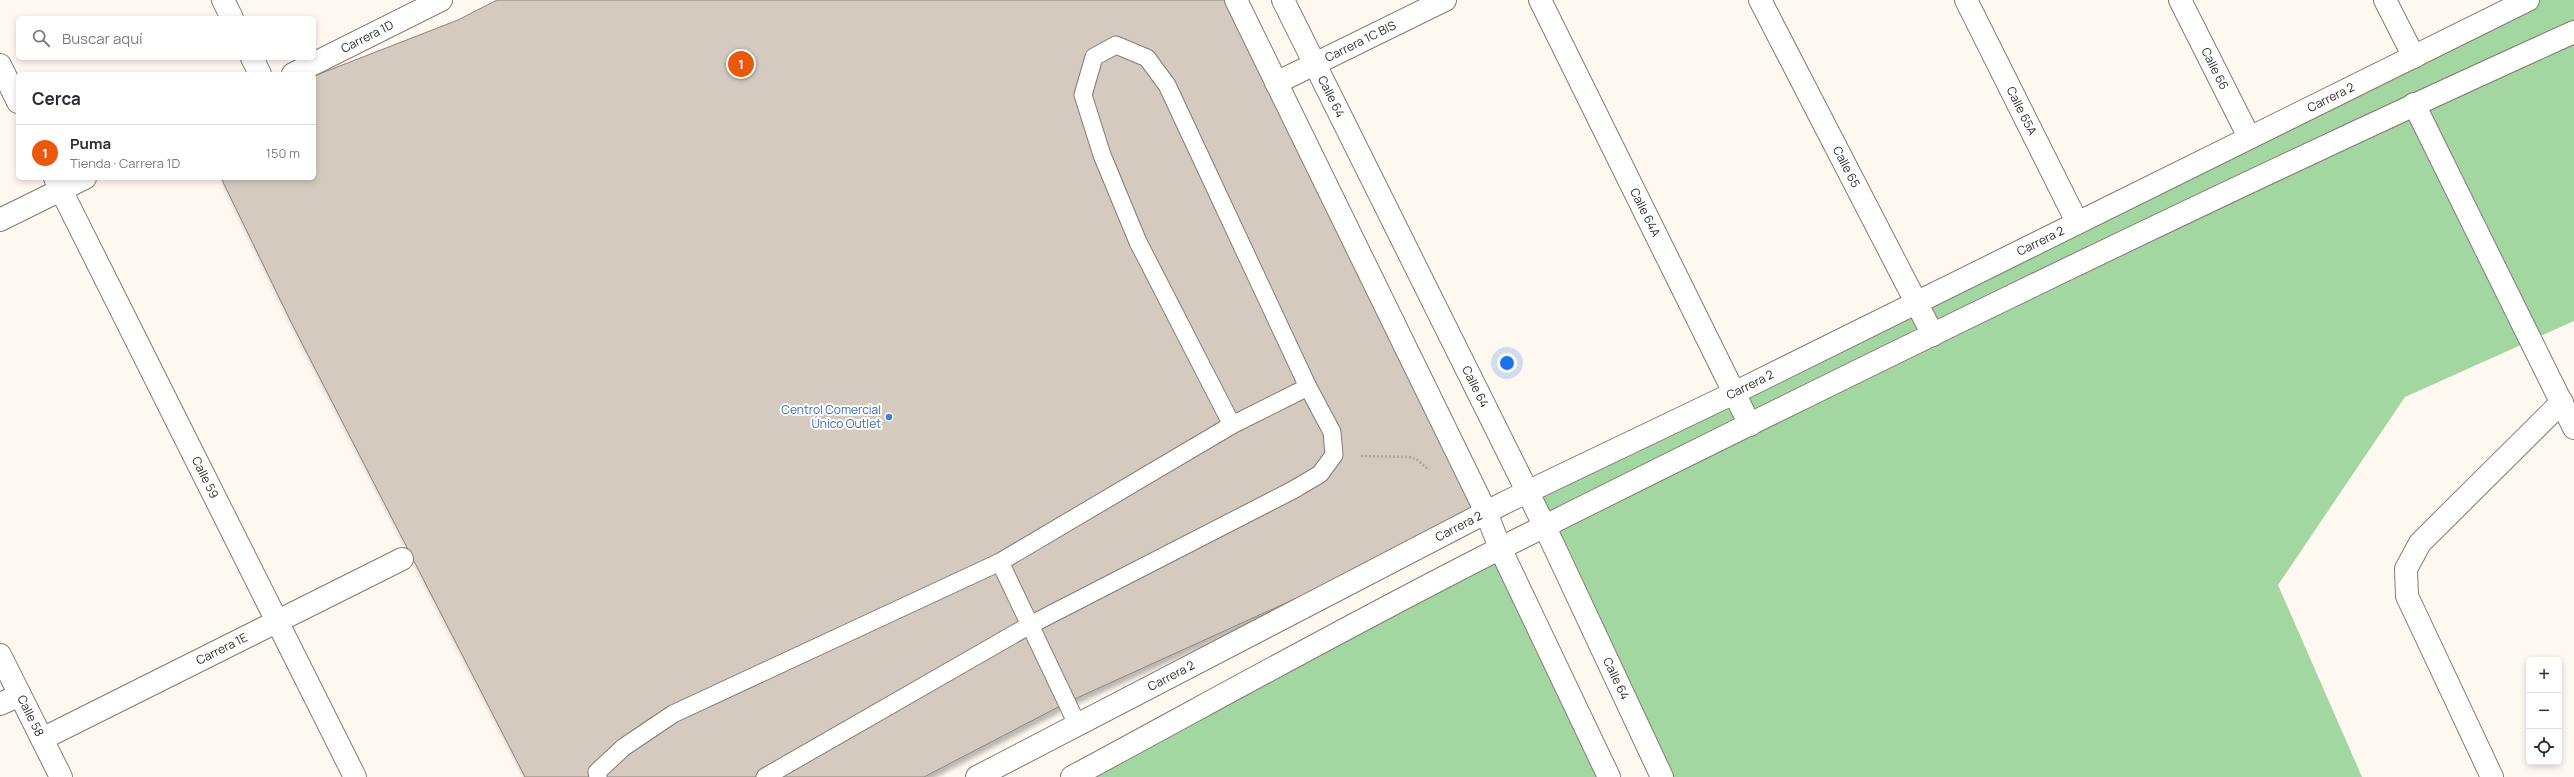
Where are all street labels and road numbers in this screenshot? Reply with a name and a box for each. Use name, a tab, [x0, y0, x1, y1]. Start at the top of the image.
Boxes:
street label: Carrera 1D	[338, 16, 396, 57]
street label: Carrera 1C BIS	[1322, 16, 1399, 66]
street label: Calle 66	[2197, 45, 2233, 93]
street label: Calle 64	[1314, 73, 1349, 120]
street label: Carrera 2	[2304, 78, 2357, 116]
street label: Calle 65A	[2003, 83, 2041, 138]
street label: Calle 65	[1829, 143, 1865, 191]
street label: Calle 64A	[1626, 185, 1665, 240]
street label: Carrera 2	[2014, 222, 2067, 260]
street label: Calle 64	[1458, 363, 1493, 410]
street label: Carrera 2	[1723, 366, 1777, 403]
street label: Calle 59	[188, 454, 223, 501]
street label: Carrera 2	[1432, 507, 1485, 545]
street label: Carrera 1E	[193, 629, 250, 669]
street label: Calle 64	[1599, 655, 1634, 702]
street label: Carrera 2	[1145, 656, 1198, 695]
street label: Calle 58	[13, 692, 48, 739]

